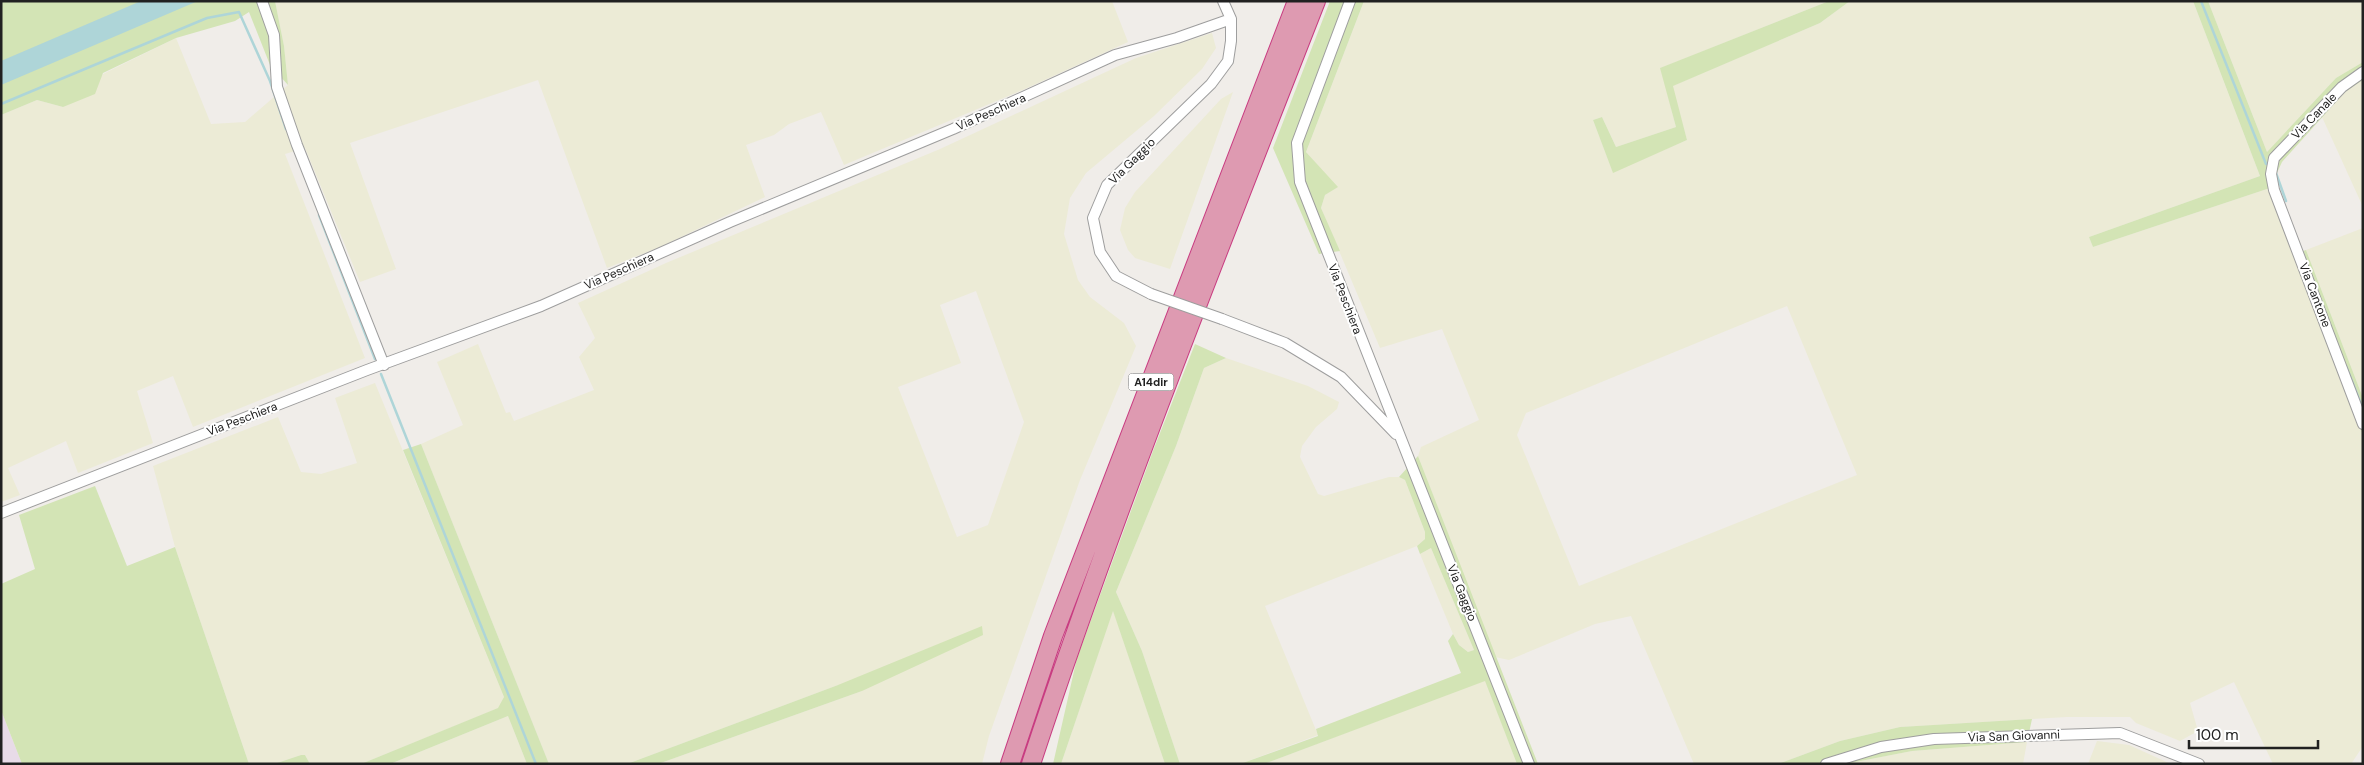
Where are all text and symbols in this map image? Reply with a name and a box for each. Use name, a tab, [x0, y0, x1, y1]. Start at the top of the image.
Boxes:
street label: Via Canale	[2288, 89, 2340, 143]
street label: Via Peschiera	[954, 90, 1028, 134]
street label: Via Gaggio	[1105, 134, 1159, 188]
street label: Via Peschiera	[582, 249, 656, 293]
street label: Via Cantone	[2295, 260, 2335, 330]
street label: Via Peschiera	[1324, 261, 1366, 337]
road number: A14dir	[1128, 374, 1174, 391]
street label: Via Peschiera	[204, 398, 280, 440]
street label: Via Gaggio	[1443, 562, 1481, 624]
scale bar	[2189, 718, 2318, 750]
text: 100 m	[2196, 725, 2239, 745]
street label: Via San Giovanni	[1968, 726, 2060, 746]

